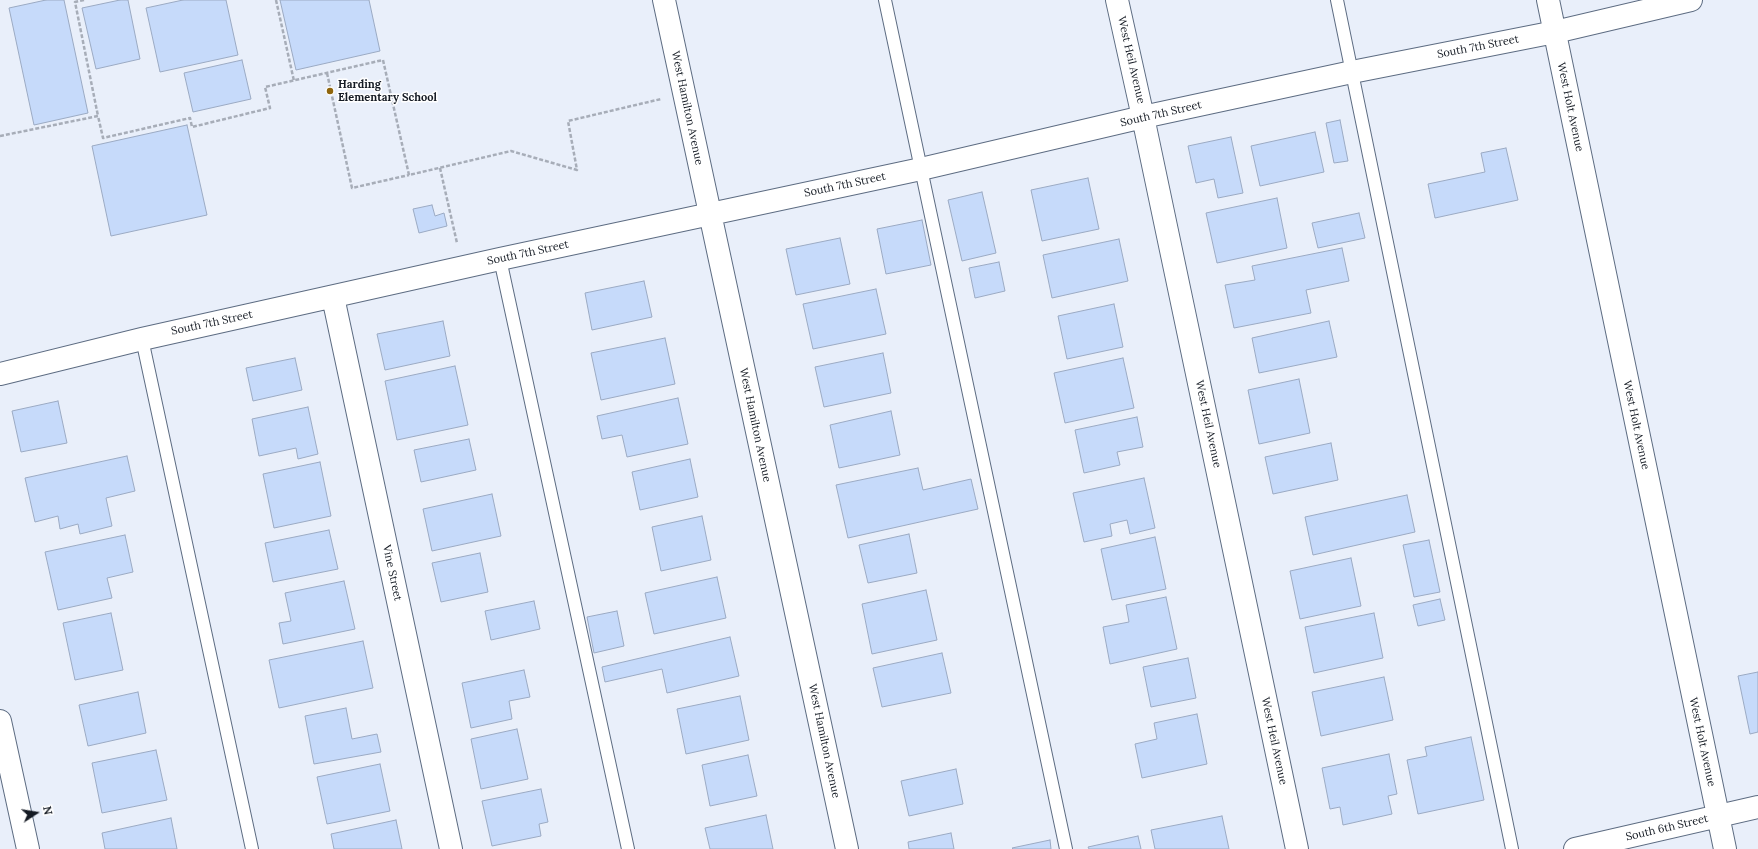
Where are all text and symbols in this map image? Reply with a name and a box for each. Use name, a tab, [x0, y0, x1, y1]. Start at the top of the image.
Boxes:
street label: West Heil Avenue	[1115, 15, 1147, 105]
street label: South 7th Street	[1436, 33, 1520, 61]
street label: West Hamilton Avenue	[668, 50, 706, 166]
street label: West Holt Avenue	[1554, 61, 1586, 153]
place label: Harding Elementary School	[338, 78, 437, 104]
marker: Harding Elementary School	[325, 86, 335, 96]
street label: South 7th Street	[1119, 98, 1203, 130]
street label: South 7th Street	[803, 170, 887, 200]
street label: South 7th Street	[486, 238, 570, 268]
street label: South 7th Street	[170, 308, 254, 338]
street label: West Hamilton Avenue	[736, 367, 774, 483]
street label: West Heil Avenue	[1192, 379, 1224, 469]
street label: West Holt Avenue	[1620, 379, 1652, 471]
street label: Vine Street	[380, 544, 404, 602]
street label: West Hamilton Avenue	[805, 683, 843, 799]
street label: West Heil Avenue	[1258, 696, 1290, 786]
street label: West Holt Avenue	[1686, 696, 1718, 788]
north arrow	[16, 793, 56, 833]
text: N	[40, 805, 55, 816]
street label: South 6th Street	[1624, 812, 1710, 844]

